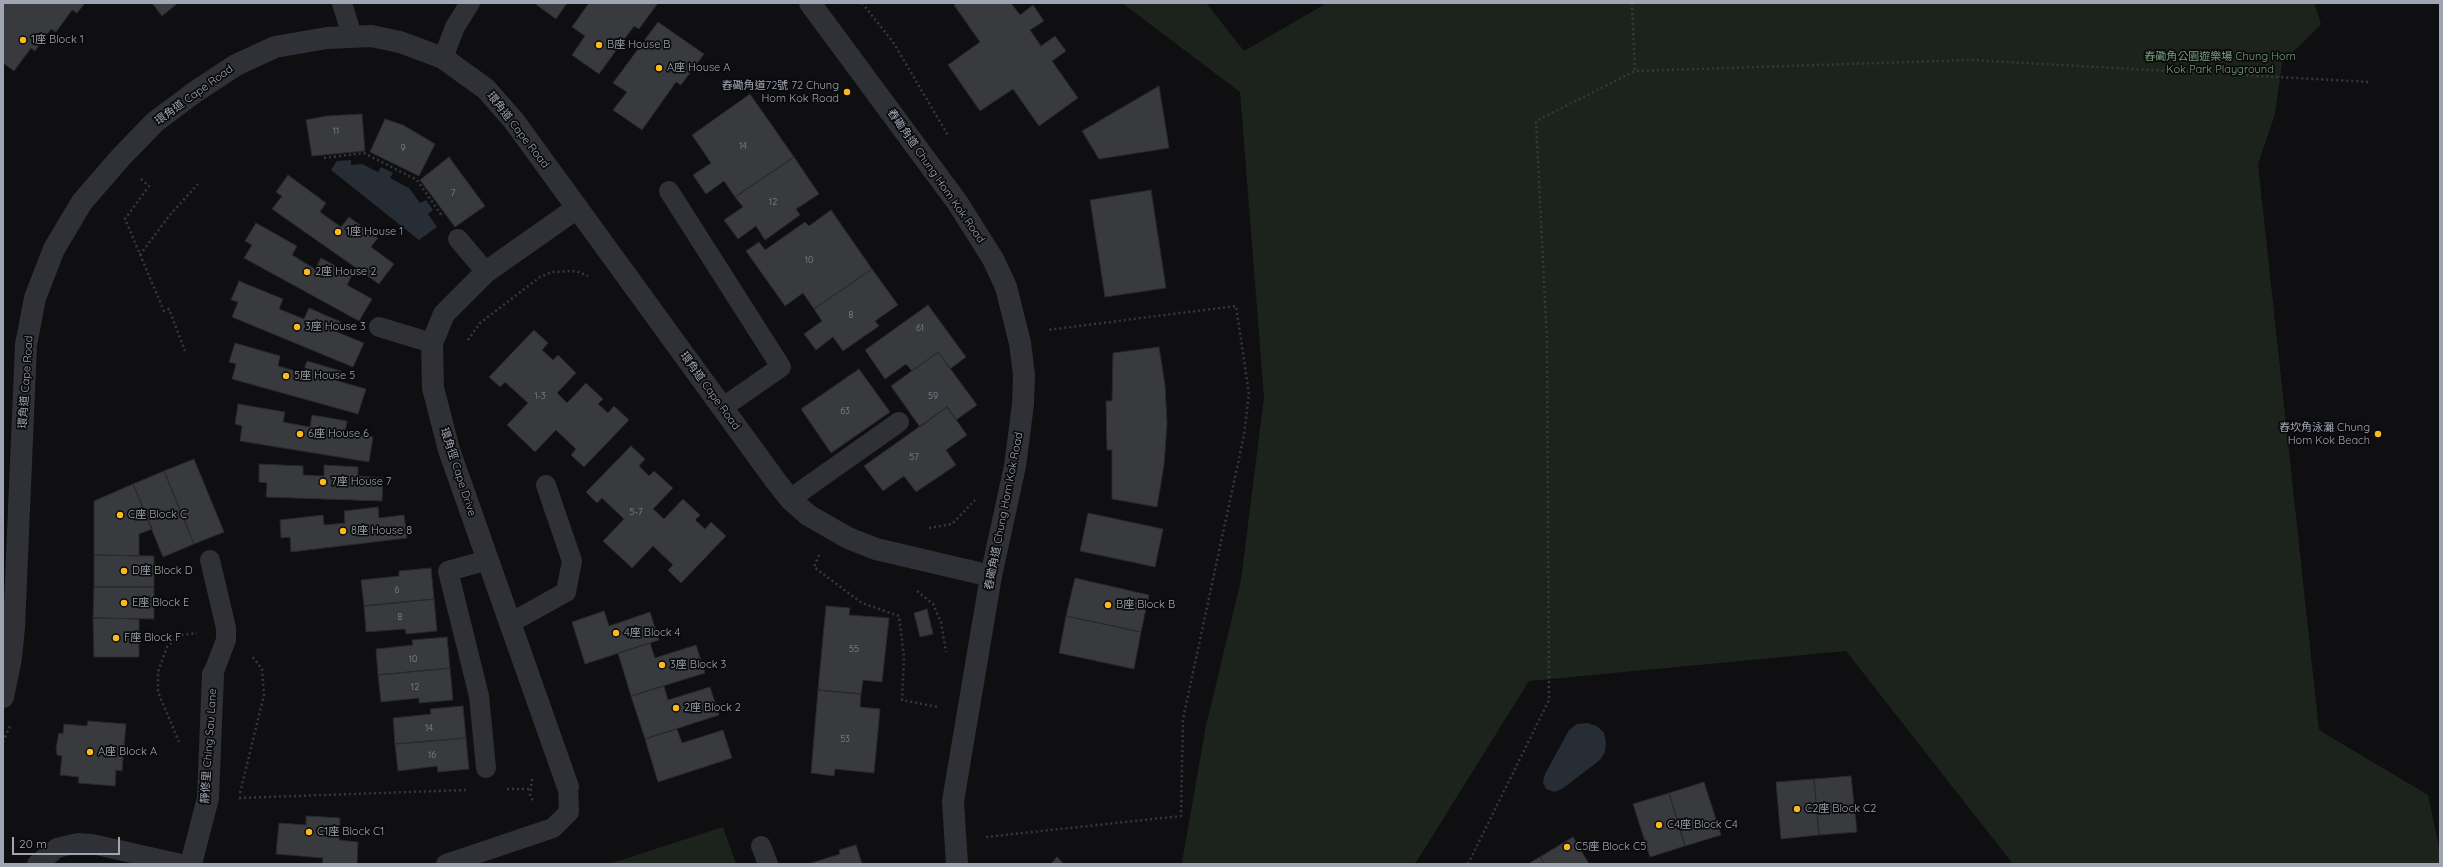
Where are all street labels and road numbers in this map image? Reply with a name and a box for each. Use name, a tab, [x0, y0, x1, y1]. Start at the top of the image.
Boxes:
street label: 環角道 Cape Road	[152, 62, 236, 128]
street label: 環角道 Cape Road	[484, 89, 552, 171]
street label: 舂磡角道 Chung Hom Kok Road	[885, 106, 987, 246]
street label: 環角道 Cape Road	[16, 335, 36, 429]
street label: 環角道 Cape Road	[677, 349, 743, 433]
street label: 環角徑 Cape Drive	[437, 426, 479, 518]
street label: 舂磡角道 Chung Hom Kok Road	[982, 431, 1026, 591]
street label: 靜修里 Ching Sau Lane	[198, 688, 220, 804]

